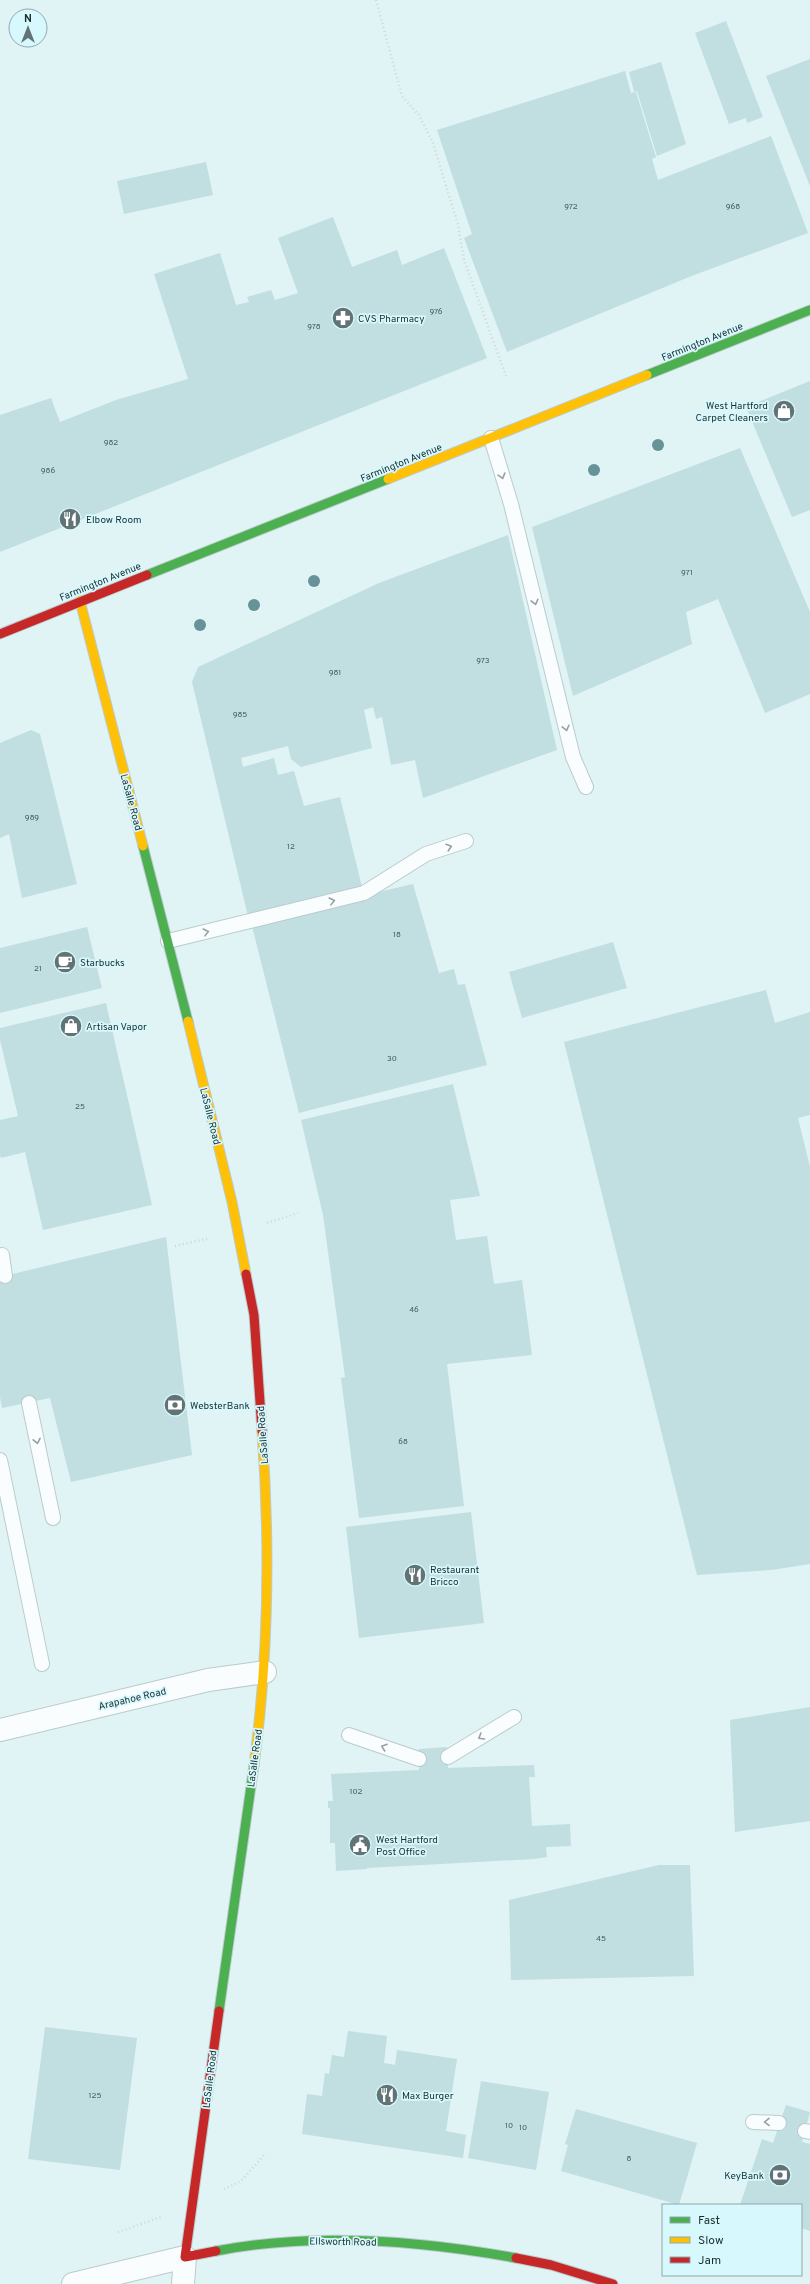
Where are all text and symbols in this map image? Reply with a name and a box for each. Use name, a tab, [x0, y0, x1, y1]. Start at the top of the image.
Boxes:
north arrow	[8, 8, 48, 48]
text: N	[24, 12, 32, 26]
house number: 972	[564, 202, 578, 212]
house number: 968	[726, 202, 740, 212]
pharmacy icon: CVS Pharmacy	[330, 305, 356, 331]
house number: 976	[429, 307, 443, 317]
place label: CVS Pharmacy	[358, 313, 425, 326]
street label: Farmington Avenue	[660, 320, 745, 365]
house number: 978	[307, 322, 321, 332]
shop icon: West Hartford Carpet Cleaners	[771, 398, 797, 424]
place label: West Hartford Carpet Cleaners	[696, 400, 768, 425]
house number: 982	[104, 438, 118, 448]
street label: Farmington Avenue	[359, 441, 444, 486]
house number: 986	[41, 466, 55, 476]
one-way arrow	[497, 472, 506, 479]
restaurant icon: Elbow Room	[57, 506, 83, 532]
place label: Elbow Room	[86, 514, 142, 527]
street label: Farmington Avenue	[58, 560, 143, 605]
house number: 971	[681, 568, 693, 578]
one-way arrow	[530, 598, 539, 605]
house number: 973	[476, 656, 490, 666]
house number: 981	[329, 668, 341, 678]
house number: 985	[233, 710, 247, 720]
one-way arrow	[561, 724, 570, 731]
street label: LaSalle Road	[117, 773, 144, 832]
house number: 989	[25, 813, 39, 823]
house number: 12	[287, 842, 295, 852]
one-way arrow	[445, 843, 452, 852]
one-way arrow	[329, 897, 336, 905]
one-way arrow	[203, 928, 209, 936]
house number: 18	[393, 930, 401, 940]
cafe icon: Starbucks	[52, 949, 78, 975]
place label: Starbucks	[80, 957, 125, 970]
house number: 21	[34, 964, 42, 974]
shop icon: Artisan Vapor	[58, 1013, 84, 1039]
place label: Artisan Vapor	[86, 1021, 147, 1034]
house number: 30	[387, 1054, 397, 1064]
street label: LaSalle Road	[196, 1087, 223, 1146]
house number: 25	[75, 1102, 85, 1112]
house number: 46	[409, 1305, 419, 1315]
bank icon: WebsterBank	[162, 1392, 188, 1418]
place label: WebsterBank	[190, 1400, 250, 1413]
street label: LaSalle Road	[255, 1405, 272, 1464]
house number: 68	[398, 1437, 408, 1447]
one-way arrow	[32, 1438, 40, 1444]
restaurant icon: Restaurant Bricco	[402, 1562, 428, 1588]
place label: Restaurant Bricco	[430, 1564, 479, 1589]
street label: Arapahoe Road	[97, 1685, 168, 1714]
street label: LaSalle Road	[245, 1728, 266, 1788]
one-way arrow	[478, 1733, 485, 1740]
one-way arrow	[381, 1743, 388, 1751]
house number: 102	[349, 1787, 363, 1797]
public building icon: West Hartford Post Office	[347, 1832, 373, 1858]
place label: West Hartford Post Office	[376, 1834, 438, 1859]
house number: 45	[596, 1934, 606, 1944]
street label: LaSalle Road	[200, 2049, 220, 2109]
restaurant icon: Max Burger	[374, 2082, 400, 2108]
place label: Max Burger	[402, 2090, 454, 2103]
house number: 125	[89, 2091, 101, 2101]
one-way arrow	[764, 2117, 770, 2126]
house number: 10	[505, 2121, 513, 2131]
house number: 10	[519, 2123, 527, 2133]
house number: 8	[627, 2154, 632, 2164]
bank icon: KeyBank	[767, 2162, 793, 2188]
place label: KeyBank	[724, 2170, 764, 2183]
legend	[662, 2204, 802, 2276]
text: Fast	[698, 2213, 720, 2229]
text: Slow	[698, 2233, 724, 2249]
street label: Ellsworth Road	[309, 2235, 377, 2250]
text: Jam	[698, 2253, 721, 2269]

